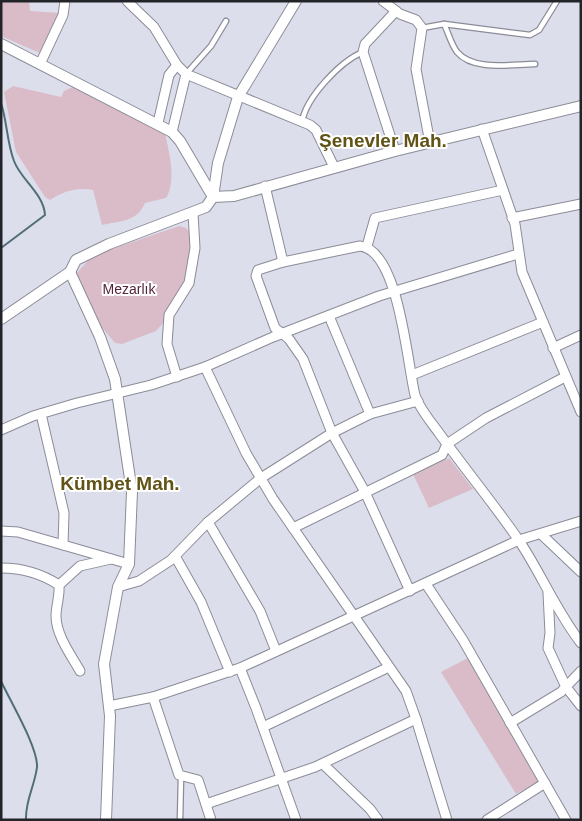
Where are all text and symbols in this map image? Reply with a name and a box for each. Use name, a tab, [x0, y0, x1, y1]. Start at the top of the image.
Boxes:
district label: Şenevler Mah.	[319, 130, 447, 151]
park label: Mezarlık	[103, 281, 156, 297]
district label: Kümbet Mah.	[60, 473, 180, 494]

